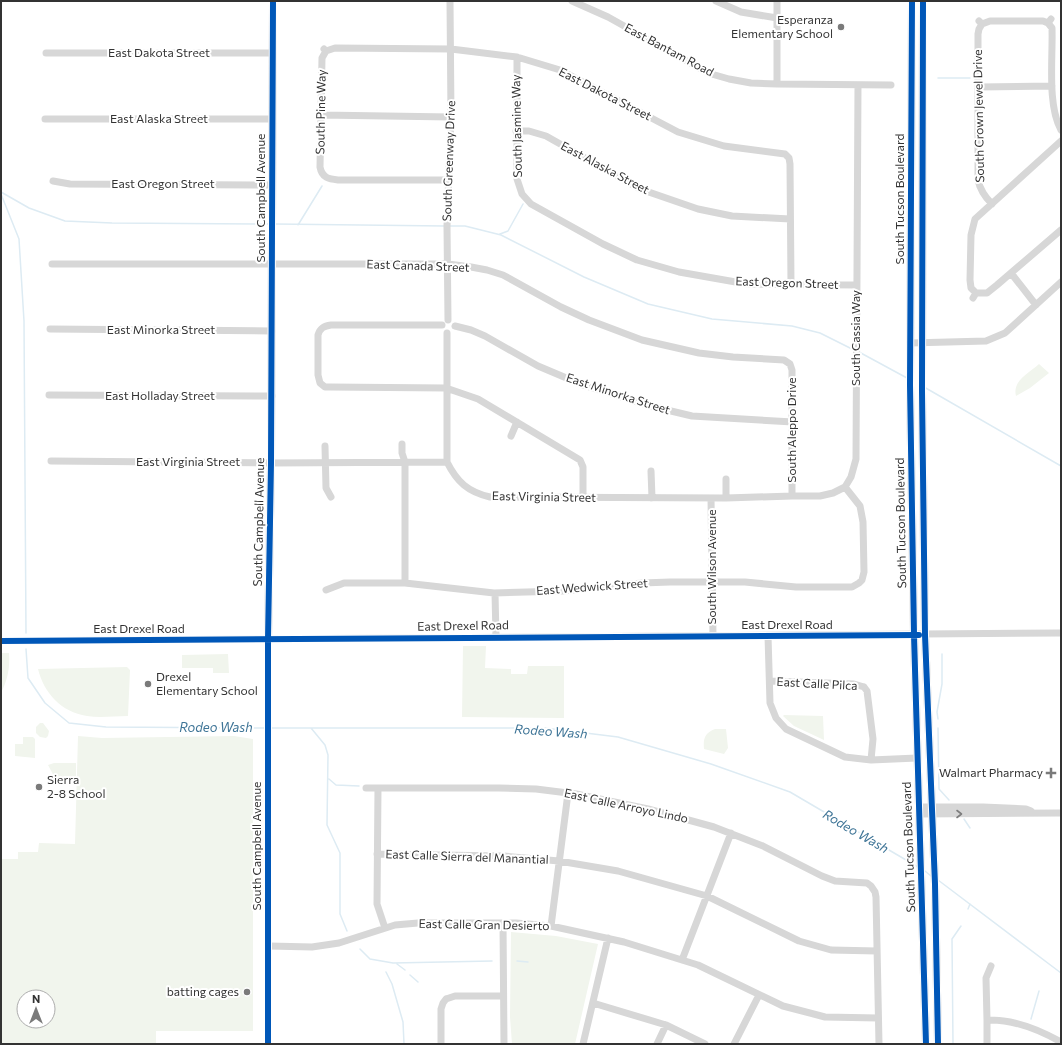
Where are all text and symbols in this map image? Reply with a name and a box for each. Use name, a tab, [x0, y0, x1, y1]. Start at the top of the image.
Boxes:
place label: Esperanza Elementary School	[731, 12, 833, 40]
street label: East Bantam Road	[623, 20, 716, 79]
marker: Esperanza Elementary School	[836, 22, 846, 32]
street label: East Dakota Street	[108, 45, 210, 59]
street label: South Crown Jewel Drive	[970, 49, 987, 183]
street label: East Dakota Street	[557, 64, 654, 123]
street label: South Pine Way	[312, 69, 328, 155]
street label: South Jasmine Way	[508, 74, 525, 178]
street label: South Greenway Drive	[439, 100, 457, 222]
street label: East Alaska Street	[110, 111, 208, 125]
street label: South Campbell Avenue	[253, 134, 267, 262]
street label: South Tucson Boulevard	[892, 134, 906, 264]
street label: East Alaska Street	[559, 138, 652, 196]
street label: East Oregon Street	[111, 176, 215, 190]
street label: East Canada Street	[366, 256, 470, 274]
street label: East Oregon Street	[735, 273, 839, 291]
street label: South Cassia Way	[848, 290, 862, 386]
street label: East Minorka Street	[107, 322, 215, 336]
street label: East Minorka Street	[565, 370, 672, 416]
street label: South Aleppo Drive	[784, 377, 798, 483]
street label: East Holladay Street	[105, 388, 215, 402]
street label: East Virginia Street	[136, 454, 240, 468]
street label: South Campbell Avenue	[250, 457, 266, 587]
street label: South Tucson Boulevard	[892, 457, 908, 589]
street label: East Virginia Street	[492, 488, 596, 504]
street label: South Wilson Avenue	[704, 509, 718, 625]
street label: East Wedwick Street	[536, 575, 648, 597]
street label: East Drexel Road	[417, 617, 509, 633]
street label: East Drexel Road	[741, 617, 833, 631]
street label: East Drexel Road	[93, 621, 185, 635]
place label: Drexel Elementary School	[156, 669, 258, 697]
street label: East Calle Pilca	[776, 674, 858, 692]
marker: Drexel Elementary School	[143, 679, 153, 689]
water label: Rodeo Wash	[179, 719, 253, 735]
water label: Rodeo Wash	[514, 720, 588, 742]
place label: Walmart Pharmacy	[939, 765, 1043, 779]
marker: Walmart Pharmacy	[1046, 768, 1056, 778]
place label: Sierra 2-8 School	[47, 772, 106, 800]
street label: South Tucson Boulevard	[899, 781, 917, 913]
marker: Sierra 2-8 School	[34, 782, 44, 792]
street label: South Campbell Avenue	[249, 782, 263, 910]
street label: East Calle Arroyo Lindo	[563, 785, 689, 825]
water label: Rodeo Wash	[820, 806, 892, 856]
one-way arrow	[956, 810, 962, 818]
street label: East Calle Sierra del Manantial	[385, 846, 549, 866]
street label: East Calle Gran Desierto	[418, 916, 550, 932]
place label: batting cages	[167, 984, 239, 998]
marker: batting cages	[242, 987, 252, 997]
north arrow	[16, 989, 56, 1029]
text: N	[32, 992, 40, 1005]

